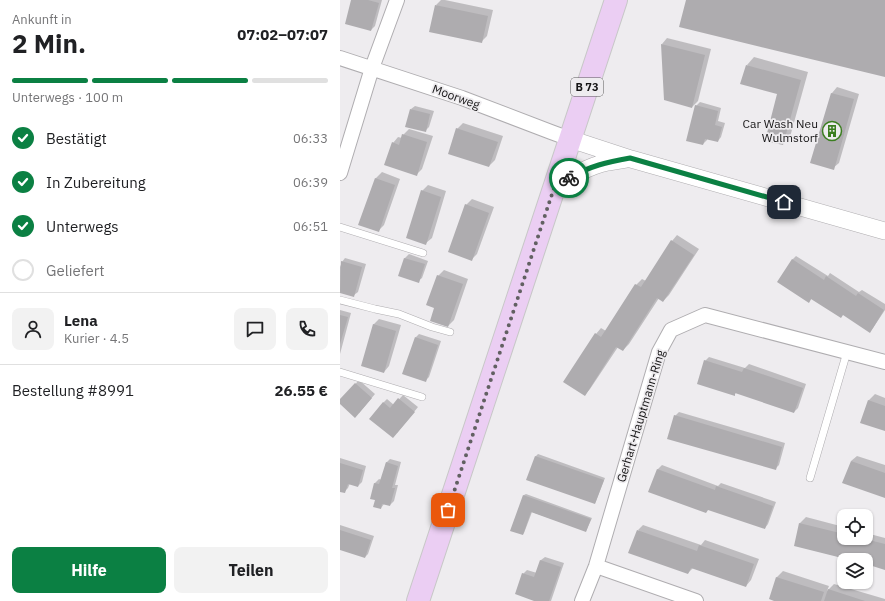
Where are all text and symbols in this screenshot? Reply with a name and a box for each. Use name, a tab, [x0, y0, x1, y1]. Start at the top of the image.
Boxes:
text: Ankunft in	[12, 11, 72, 28]
text: 07:02–07:07	[237, 25, 328, 44]
text: 2 Min.	[12, 26, 86, 60]
road number: B 73	[571, 78, 603, 96]
street label: Moorweg	[430, 81, 483, 112]
text: Unterwegs · 100 m	[12, 89, 123, 106]
place label: Car Wash Neu Wulmstorf	[743, 116, 818, 145]
building icon: Car Wash Neu Wulmstorf	[821, 120, 843, 142]
icon: check	[12, 127, 34, 149]
text: Bestätigt	[46, 129, 107, 148]
text: 06:33	[293, 130, 328, 147]
courier	[549, 158, 589, 198]
icon: bike	[558, 167, 580, 189]
icon: check	[12, 171, 34, 193]
text: In Zubereitung	[46, 173, 146, 192]
text: 06:39	[293, 174, 328, 191]
pin	[767, 185, 801, 219]
icon: home	[773, 191, 795, 213]
icon: check	[12, 215, 34, 237]
text: Unterwegs	[46, 217, 119, 236]
text: 06:51	[293, 218, 328, 235]
text: Geliefert	[46, 261, 105, 280]
button: person	[12, 308, 54, 350]
button: chat	[234, 308, 276, 350]
button: phone	[286, 308, 328, 350]
text: Lena	[64, 311, 98, 330]
text: Kurier · 4.5	[64, 330, 129, 347]
street label: Gerhart-Hauptmann-Ring	[613, 347, 668, 484]
text: Bestellung #8991	[12, 381, 134, 400]
text: 26.55 €	[274, 381, 328, 400]
pin	[431, 493, 465, 527]
icon: bag	[437, 499, 459, 521]
map controls	[837, 509, 873, 589]
button: locate	[837, 509, 873, 545]
button: Hilfe	[12, 547, 166, 593]
button: Teilen	[174, 547, 328, 593]
button: layers	[837, 553, 873, 589]

